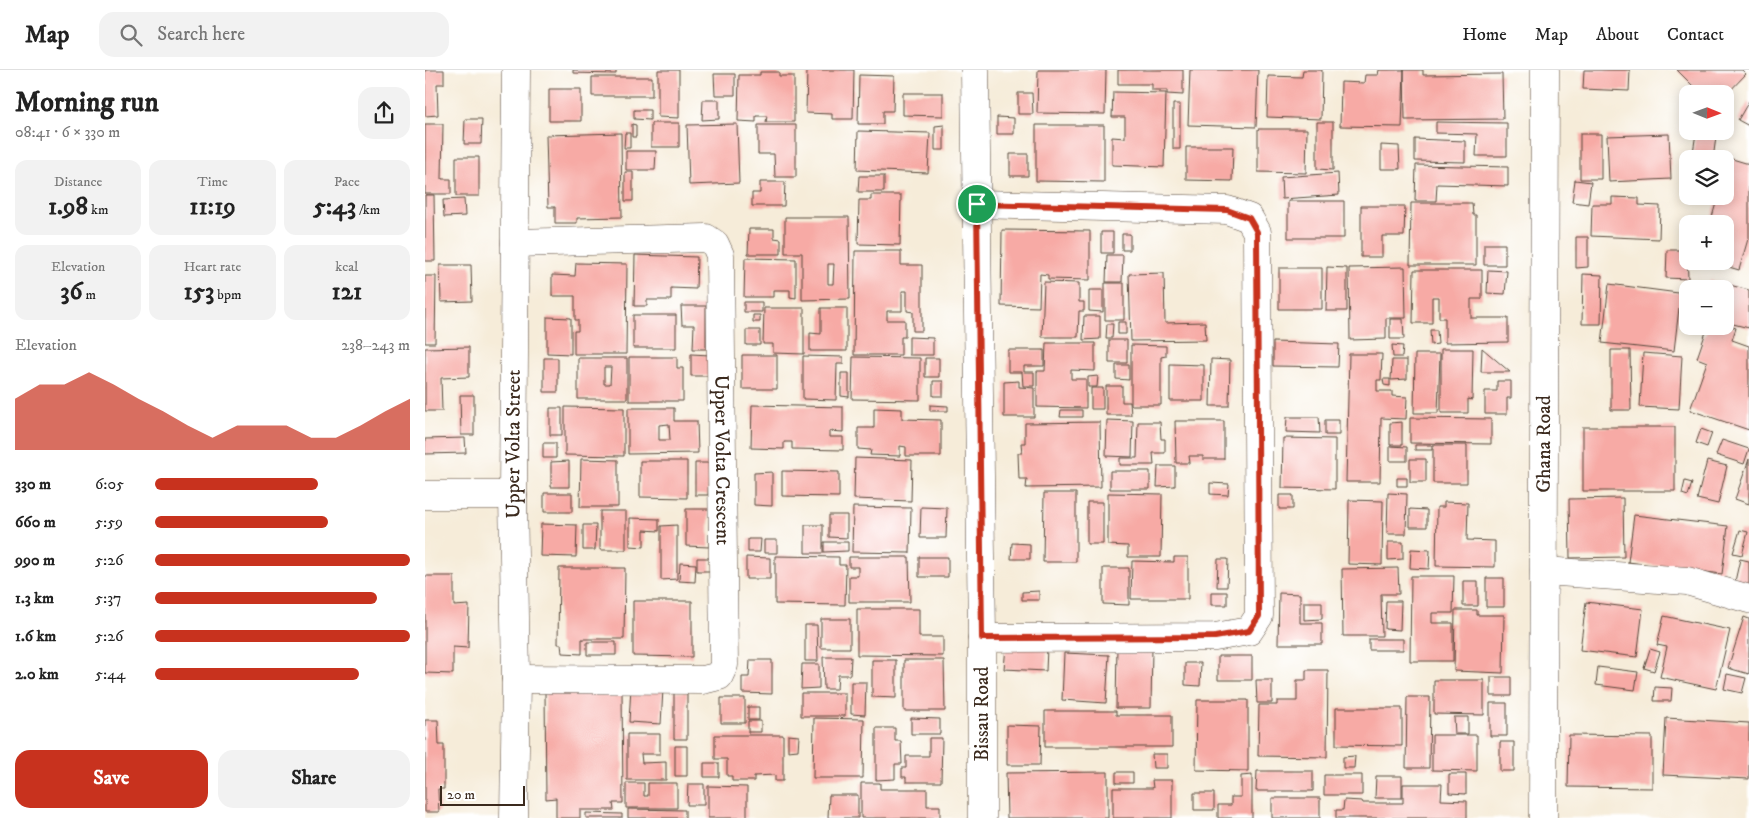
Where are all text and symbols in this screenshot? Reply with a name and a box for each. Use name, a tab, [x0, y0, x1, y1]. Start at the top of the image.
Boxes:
search box	[99, 12, 449, 57]
text: Map	[25, 20, 69, 50]
icon: search	[117, 21, 145, 49]
text: Search here	[157, 23, 245, 46]
text: Home	[1462, 24, 1507, 46]
text: Map	[1535, 24, 1568, 46]
text: About	[1596, 24, 1639, 46]
text: Contact	[1667, 24, 1724, 46]
text: Morning run	[15, 85, 159, 120]
north arrow	[1679, 85, 1734, 140]
map controls	[1679, 85, 1734, 335]
button: share	[358, 87, 410, 139]
text: 08:41 · 6 × 330 m	[15, 122, 120, 142]
button: layers	[1679, 150, 1734, 205]
text: Distance	[54, 173, 102, 191]
text: Time	[197, 173, 228, 191]
text: Pace	[334, 173, 360, 191]
pin	[956, 183, 998, 225]
icon: arrive	[963, 190, 991, 218]
text: 1.98	[48, 191, 88, 222]
text: 11:19	[189, 191, 236, 222]
text: 5:43	[313, 191, 356, 222]
text: km	[88, 201, 108, 219]
text: /km	[356, 201, 380, 219]
button: +	[1679, 215, 1734, 270]
text: Elevation	[51, 258, 105, 276]
text: Heart rate	[184, 258, 241, 276]
text: kcal	[335, 258, 358, 276]
text: 36	[60, 276, 83, 307]
text: 153	[184, 276, 214, 307]
text: 121	[332, 276, 362, 307]
button: −	[1679, 280, 1734, 335]
text: m	[83, 286, 96, 304]
text: bpm	[214, 286, 241, 304]
text: Elevation	[15, 335, 77, 355]
text: 238–243 m	[341, 335, 410, 355]
street label: Upper Volta Street	[500, 370, 526, 519]
street label: Upper Volta Crescent	[709, 374, 735, 546]
street label: Ghana Road	[1531, 395, 1557, 493]
text: 330 m	[15, 474, 51, 494]
text: 6:05	[95, 474, 124, 494]
text: 660 m	[15, 512, 56, 532]
text: 5:59	[95, 512, 123, 532]
text: 990 m	[15, 550, 55, 570]
text: 5:26	[95, 550, 123, 570]
text: 1.3 km	[15, 588, 54, 608]
text: 5:37	[95, 588, 122, 608]
text: 1.6 km	[15, 626, 56, 646]
text: 5:26	[95, 626, 123, 646]
text: 2.0 km	[15, 664, 59, 684]
text: 5:44	[95, 664, 126, 684]
street label: Bissau Road	[970, 667, 995, 761]
button: Save	[15, 750, 208, 808]
button: Share	[218, 750, 410, 808]
scale bar	[440, 783, 525, 806]
text: 20 m	[447, 786, 475, 804]

